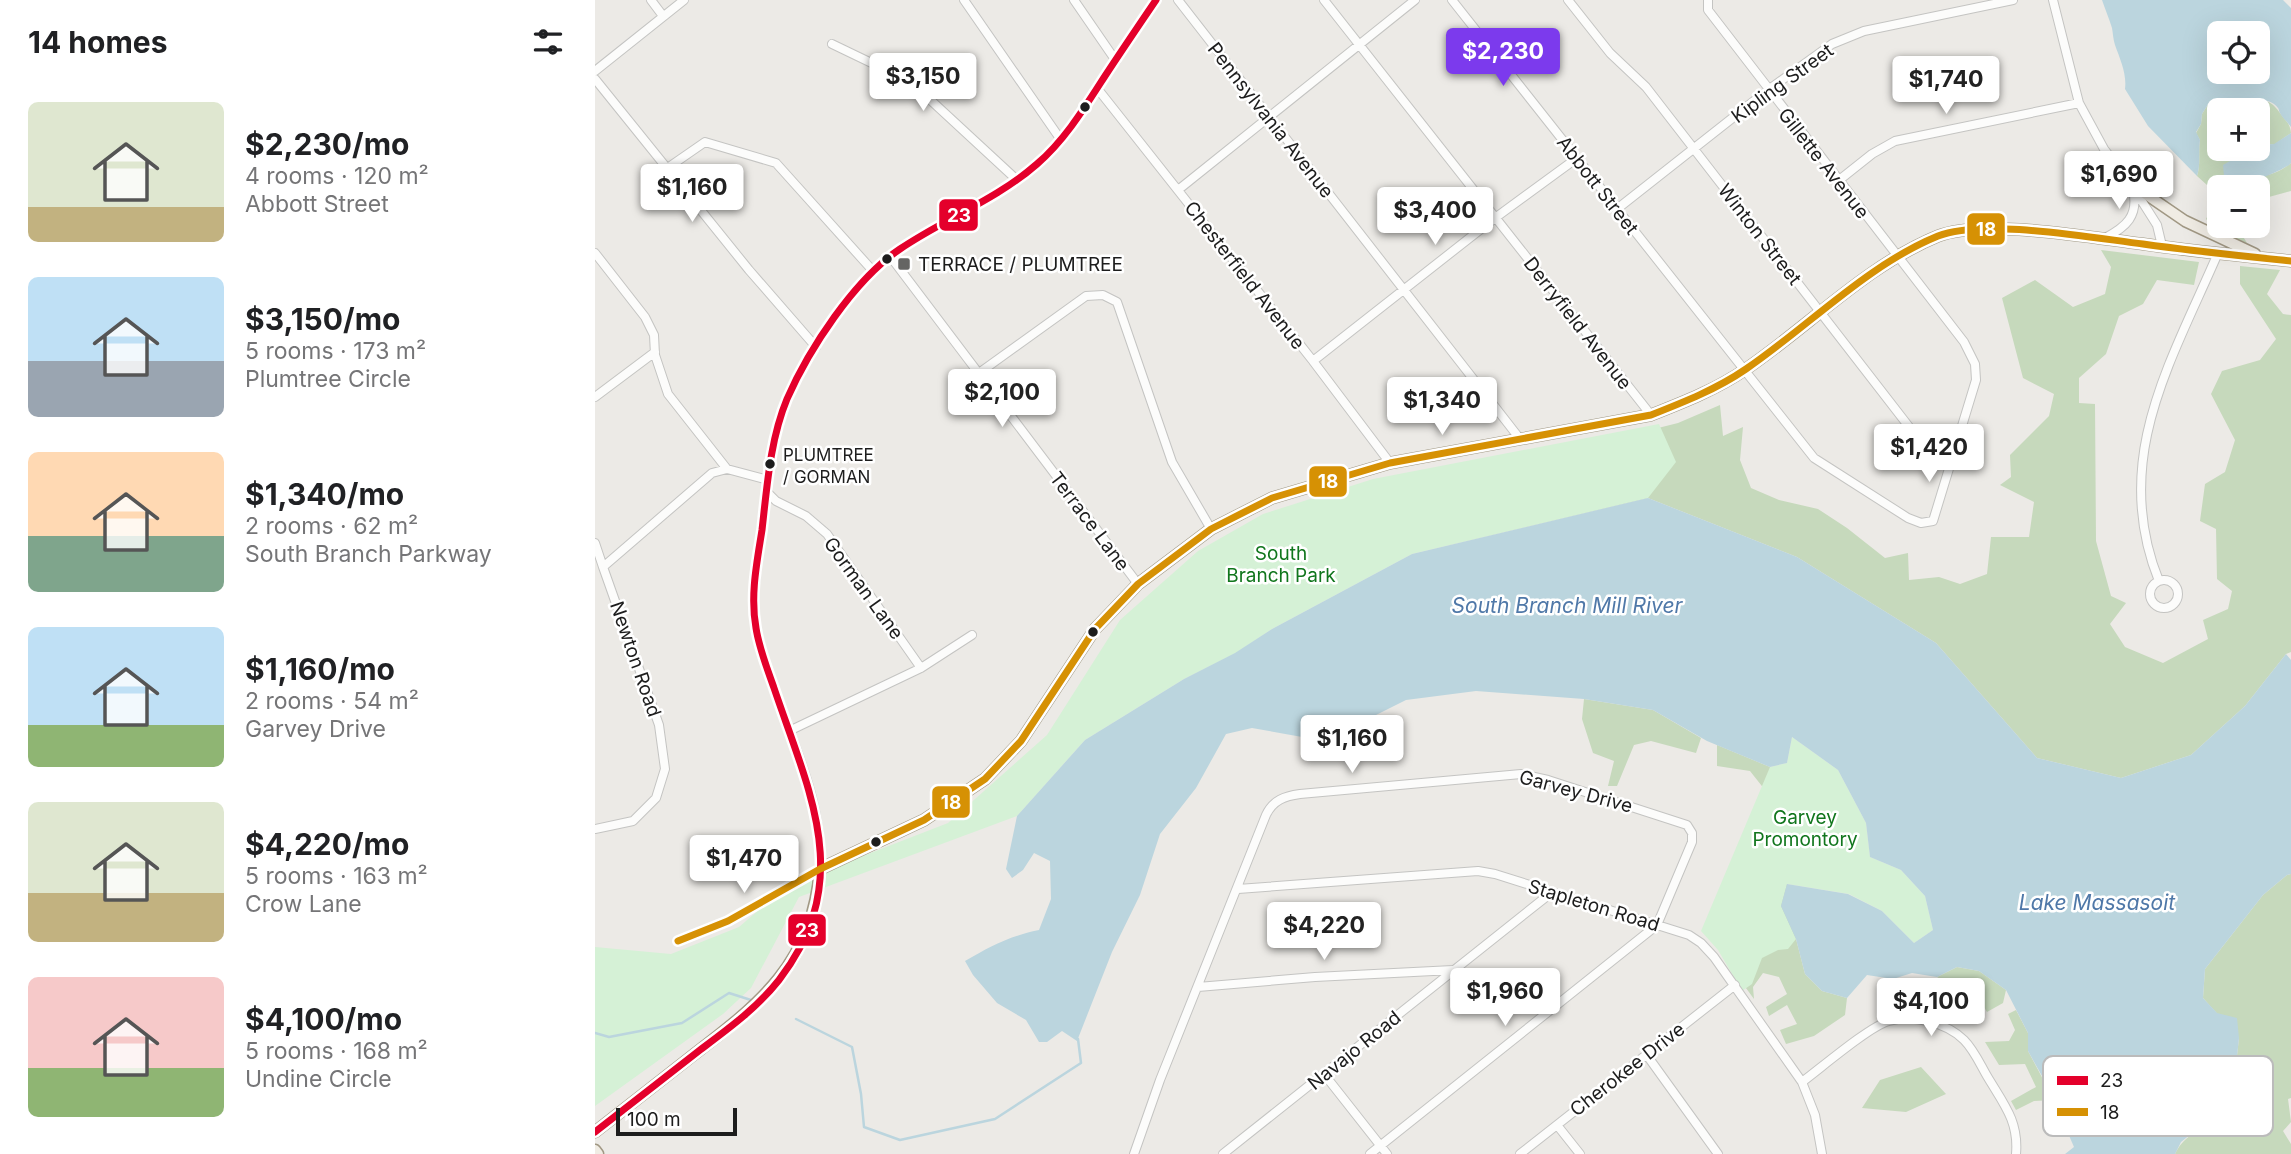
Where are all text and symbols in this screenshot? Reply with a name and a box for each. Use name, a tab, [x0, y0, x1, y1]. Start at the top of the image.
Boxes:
map controls	[2207, 21, 2270, 238]
button: locate	[2207, 21, 2270, 84]
icon: filters	[529, 23, 567, 61]
text: 14 homes	[28, 24, 167, 60]
pin: $2,230	[1446, 28, 1560, 88]
text: $2,230	[1462, 37, 1544, 65]
street label: Pennsylvania Avenue	[1203, 38, 1338, 203]
street label: Kipling Street	[1727, 39, 1838, 128]
pin: $3,150	[866, 54, 980, 113]
pin: $1,740	[1889, 57, 2003, 116]
text: $3,150	[885, 62, 961, 90]
text: $1,740	[1908, 65, 1984, 93]
button: +	[2207, 98, 2270, 161]
unlabelled marker	[1078, 100, 1092, 114]
street label: Gillette Avenue	[1773, 103, 1874, 223]
text: $2,230/mo	[245, 126, 409, 162]
icon: home	[84, 130, 168, 214]
street label: Abbott Street	[1552, 131, 1643, 239]
pin: $1,690	[2062, 152, 2176, 211]
text: $1,690	[2080, 160, 2158, 188]
text: 4 rooms · 120 m²	[245, 162, 429, 190]
pin: $1,160	[635, 164, 749, 224]
text: $1,160	[657, 173, 727, 201]
button: −	[2207, 175, 2270, 238]
street label: Winton Street	[1713, 179, 1806, 290]
pin: $3,400	[1378, 188, 1492, 247]
text: Abbott Street	[245, 190, 389, 218]
text: $3,400	[1393, 196, 1477, 224]
street label: Chesterfield Avenue	[1180, 197, 1310, 354]
line badge: 23	[938, 198, 979, 232]
text: 23	[947, 204, 971, 227]
line badge: 18	[1966, 212, 2006, 246]
text: 18	[1976, 218, 1996, 241]
unlabelled marker	[880, 252, 894, 266]
place label: TERRACE / PLUMTREE	[918, 253, 1123, 276]
street label: Derryfield Avenue	[1519, 253, 1636, 394]
marker: TERRACE / PLUMTREE	[896, 256, 912, 272]
text: $3,150/mo	[245, 301, 400, 337]
icon: home	[84, 305, 168, 389]
text: 5 rooms · 173 m²	[245, 337, 426, 365]
text: Plumtree Circle	[245, 365, 411, 393]
pin: $2,100	[945, 370, 1059, 429]
text: $2,100	[964, 378, 1040, 406]
pin: $1,340	[1385, 378, 1499, 437]
text: $1,340	[1403, 386, 1481, 414]
pin: $1,420	[1872, 424, 1986, 484]
text: $1,420	[1890, 433, 1968, 461]
place label: PLUMTREE / GORMAN	[783, 445, 874, 487]
marker: PLUMTREE / GORMAN	[763, 457, 777, 471]
line badge: 18	[1308, 465, 1348, 498]
street label: Terrace Lane	[1045, 467, 1134, 575]
text: 18	[1318, 470, 1338, 493]
text: $1,340/mo	[245, 476, 404, 512]
icon: home	[84, 480, 168, 564]
text: 2 rooms · 62 m²	[245, 512, 418, 540]
street label: Gorman Lane	[819, 533, 908, 644]
text: South Branch Parkway	[245, 540, 492, 568]
park label: South Branch Park	[1226, 542, 1336, 587]
water label: South Branch Mill River	[1452, 593, 1683, 618]
street label: Newton Road	[605, 598, 666, 720]
unlabelled marker	[1086, 625, 1100, 639]
text: $1,160/mo	[245, 651, 395, 687]
icon: home	[84, 655, 168, 739]
text: 2 rooms · 54 m²	[245, 687, 419, 715]
text: Garvey Drive	[245, 715, 386, 743]
pin: $1,160	[1295, 716, 1409, 775]
text: $1,160	[1317, 724, 1387, 752]
street label: Garvey Drive	[1517, 765, 1635, 818]
line badge: 18	[931, 785, 971, 819]
text: 18	[941, 791, 961, 814]
park label: Garvey Promontory	[1752, 806, 1858, 851]
text: $4,220/mo	[245, 826, 409, 862]
icon: home	[84, 830, 168, 914]
unlabelled marker	[869, 835, 883, 849]
pin: $1,470	[687, 836, 801, 895]
text: $1,470	[706, 844, 782, 872]
text: 5 rooms · 163 m²	[245, 862, 428, 890]
street label: Stapleton Road	[1525, 875, 1662, 936]
text: Crow Lane	[245, 890, 362, 918]
water label: Lake Massasoit	[2019, 890, 2176, 915]
pin: $4,220	[1267, 902, 1381, 962]
text: $4,220	[1283, 911, 1365, 939]
line badge: 23	[787, 913, 827, 947]
text: 23	[795, 919, 819, 942]
pin: $1,960	[1448, 968, 1562, 1028]
text: $1,960	[1466, 977, 1544, 1005]
pin: $4,100	[1874, 978, 1988, 1038]
text: $4,100	[1893, 987, 1969, 1015]
text: $4,100/mo	[245, 1001, 402, 1037]
icon: home	[84, 1005, 168, 1089]
street label: Navajo Road	[1303, 1006, 1406, 1095]
street label: Cherokee Drive	[1565, 1018, 1689, 1121]
text: 5 rooms · 168 m²	[245, 1037, 428, 1065]
legend	[2043, 1056, 2273, 1136]
text: Undine Circle	[245, 1065, 392, 1093]
text: 23	[2100, 1069, 2123, 1092]
text: 18	[2100, 1101, 2119, 1124]
scale bar	[616, 1105, 737, 1137]
text: 100 m	[627, 1108, 681, 1131]

